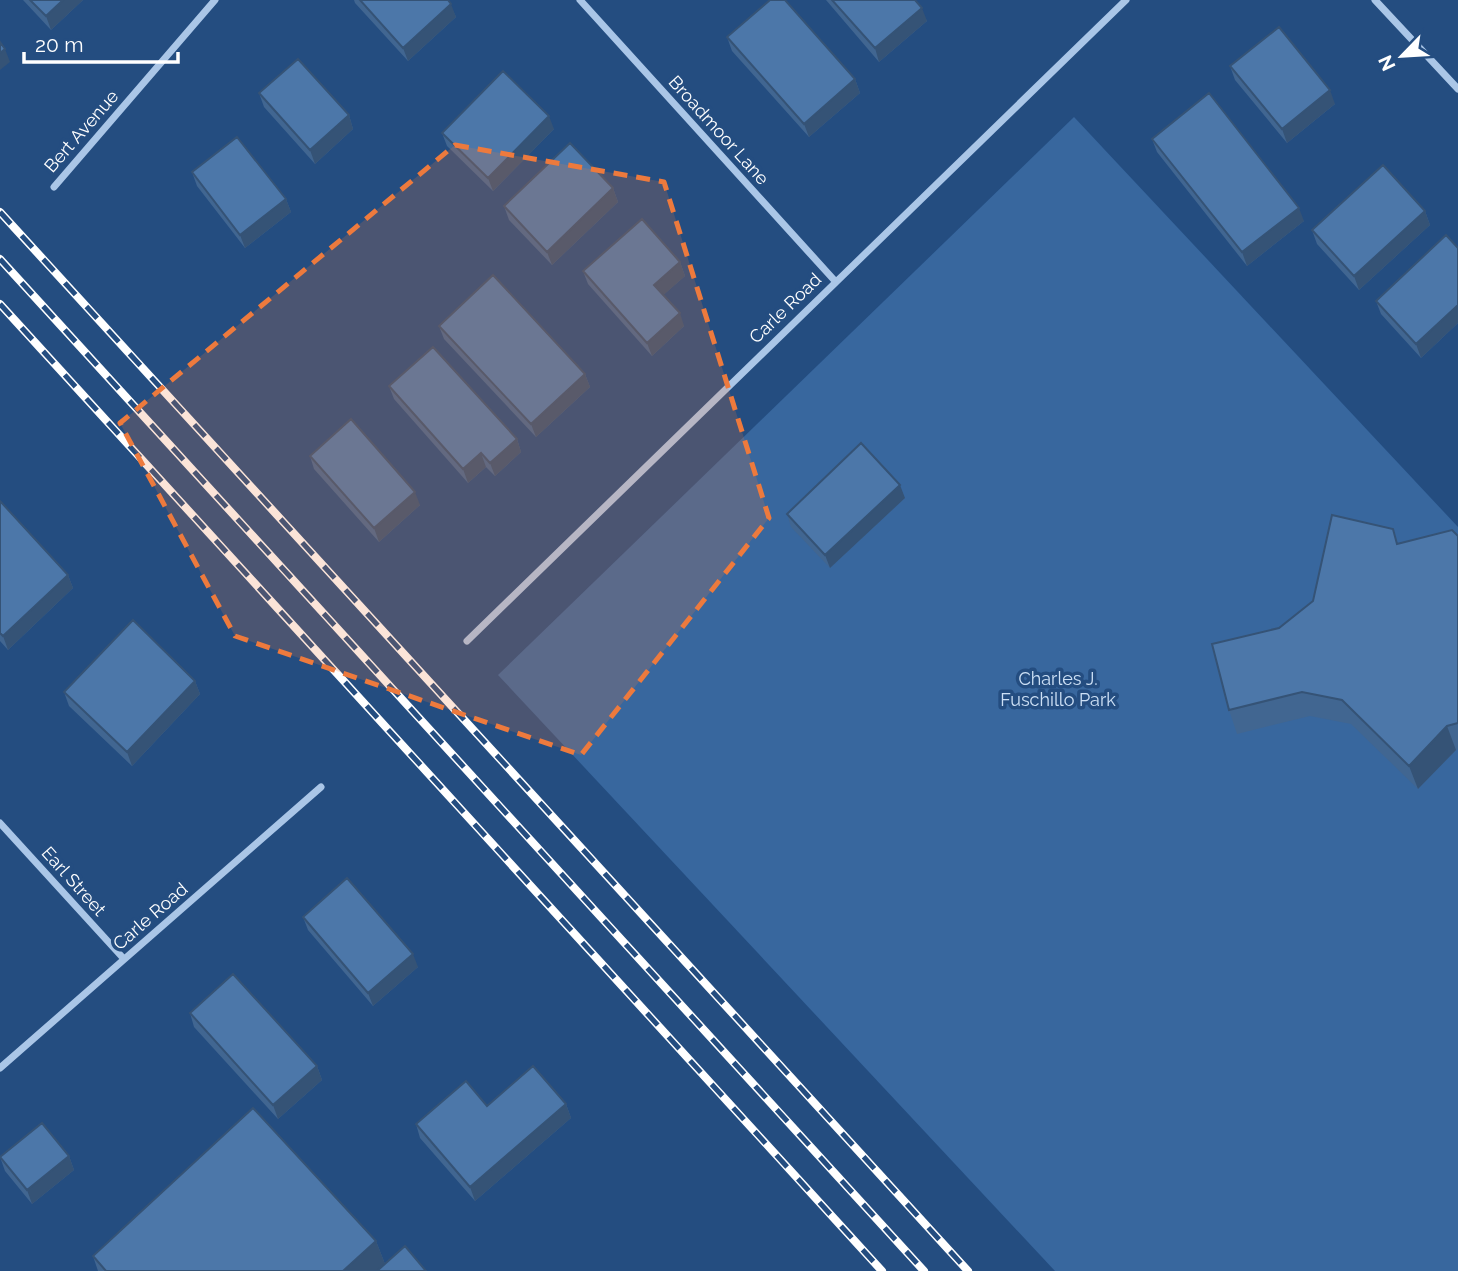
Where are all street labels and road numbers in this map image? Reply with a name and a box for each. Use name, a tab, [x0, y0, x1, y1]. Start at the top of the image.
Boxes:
street label: Broadmoor Lane	[665, 71, 774, 189]
street label: Bert Avenue	[40, 85, 123, 176]
street label: Carle Road	[745, 269, 825, 347]
street label: Earl Street	[37, 842, 111, 920]
street label: Carle Road	[109, 878, 191, 954]

